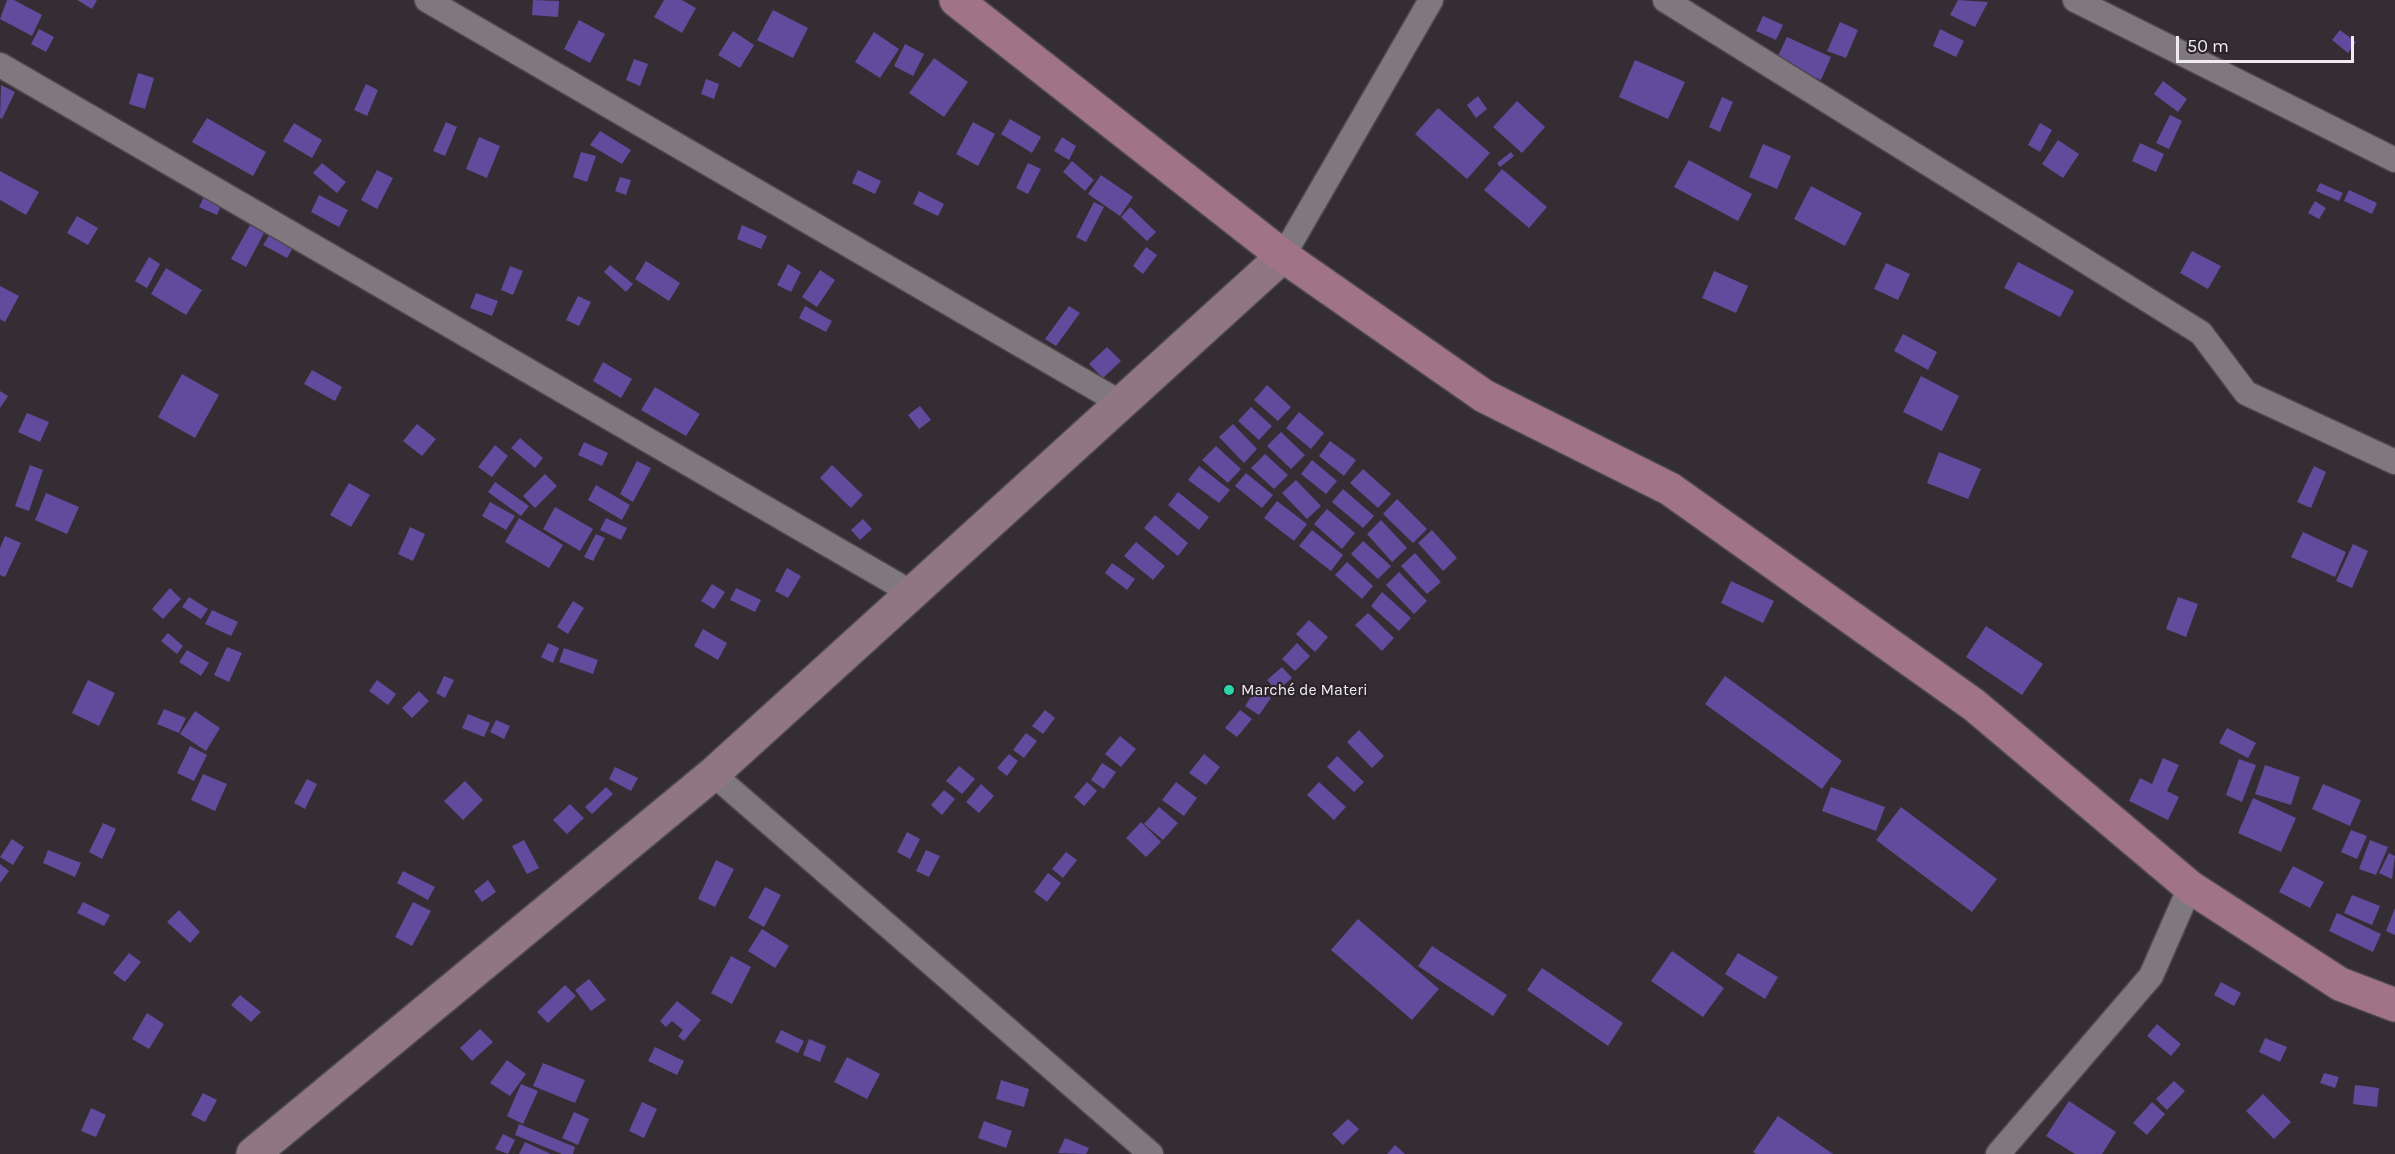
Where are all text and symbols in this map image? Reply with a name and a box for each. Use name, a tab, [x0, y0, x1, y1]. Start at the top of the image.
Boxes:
scale bar	[2179, 24, 2358, 62]
text: 50 m	[2187, 35, 2229, 57]
place label: Marché de Materi	[1241, 680, 1368, 700]
marker: Marché de Materi	[1222, 683, 1236, 697]

